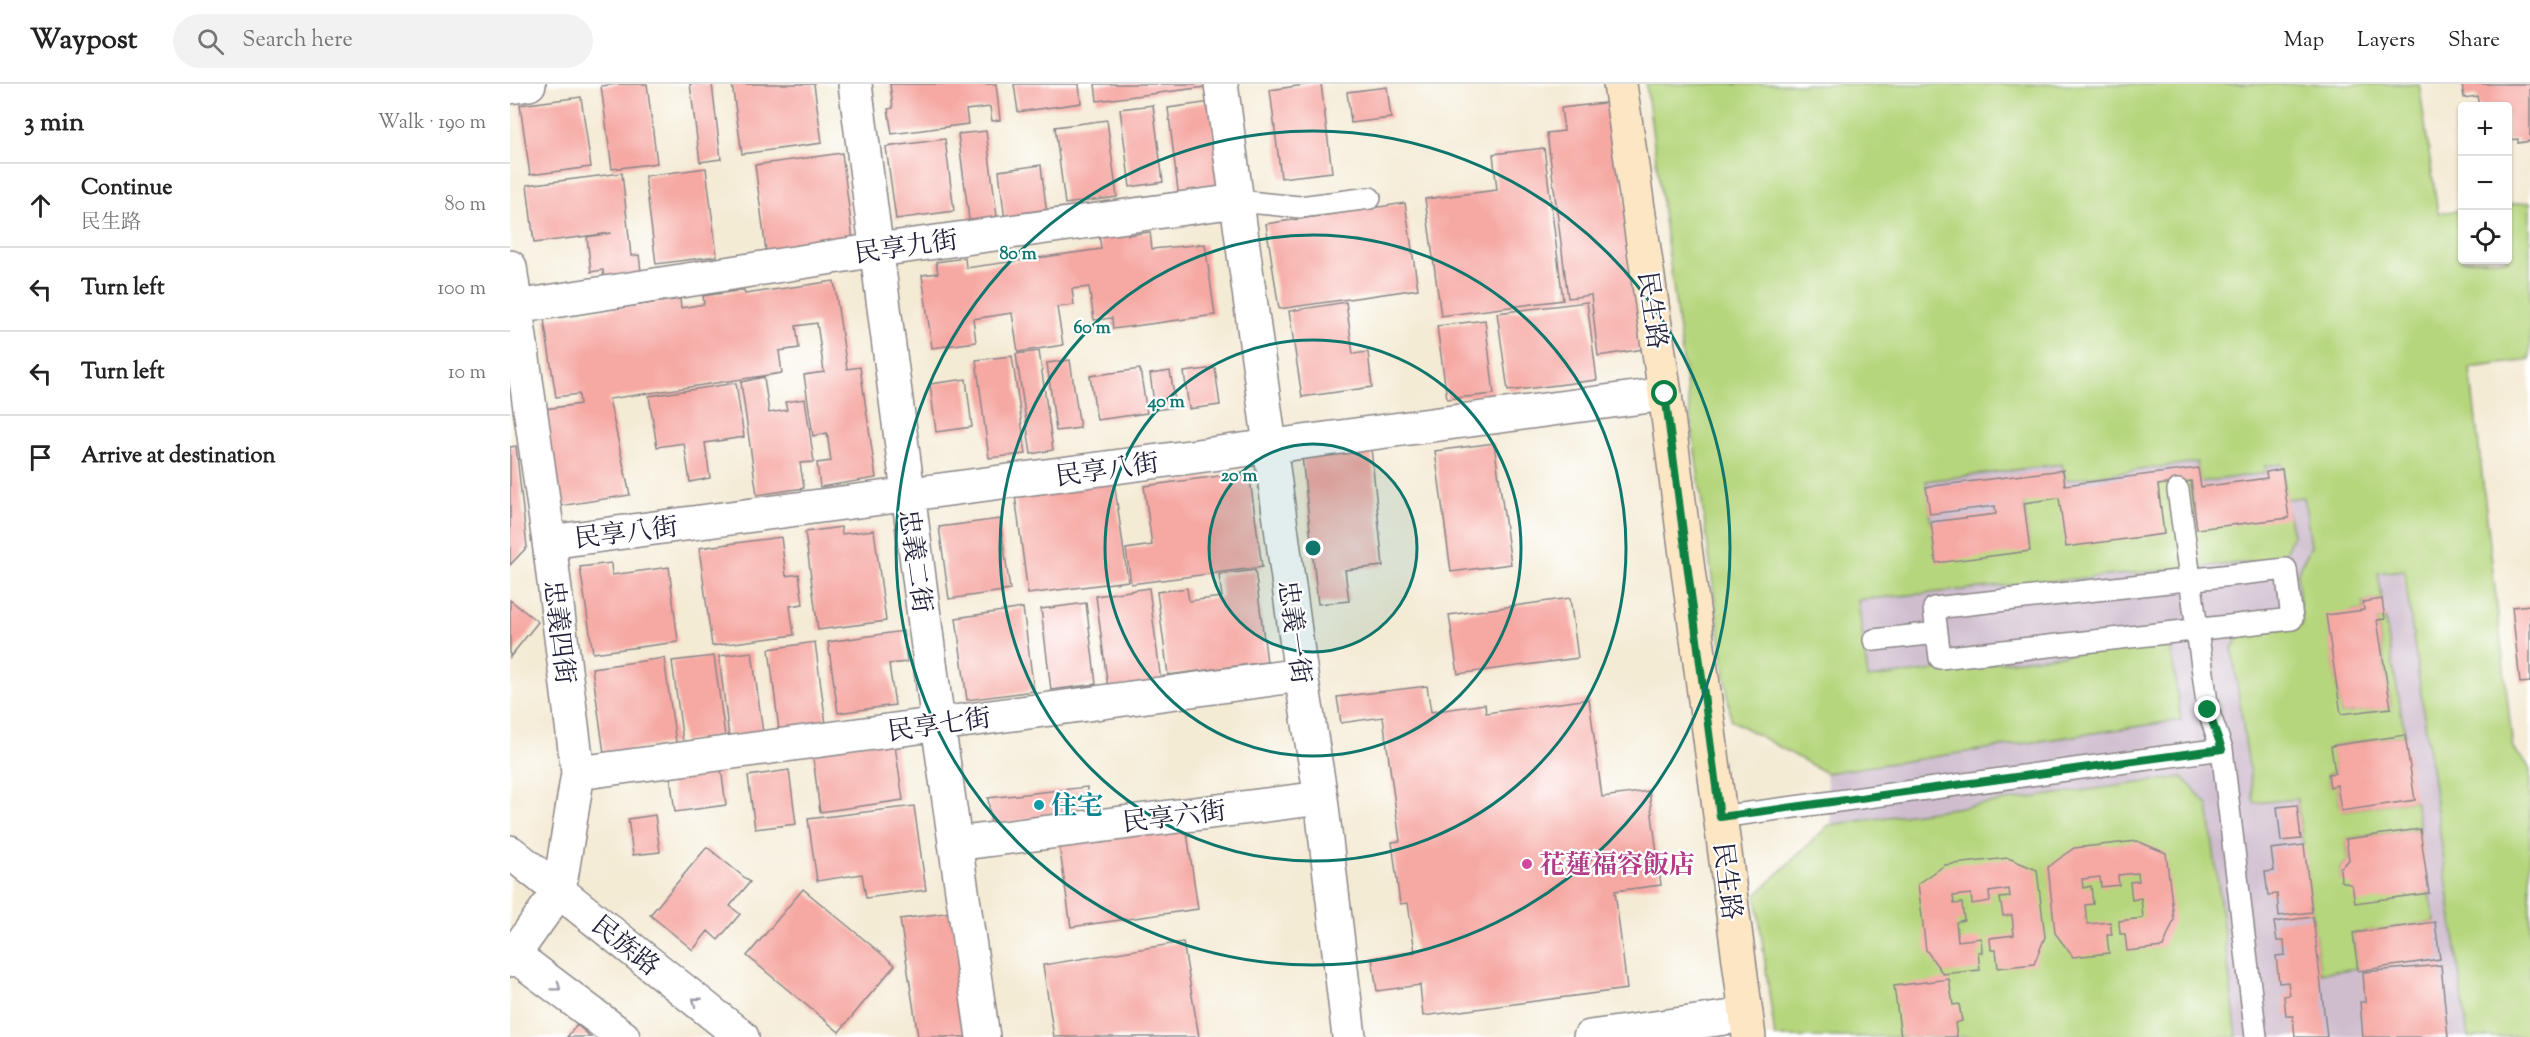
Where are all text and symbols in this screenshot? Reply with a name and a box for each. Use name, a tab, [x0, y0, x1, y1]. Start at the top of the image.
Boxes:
search box	[173, 14, 593, 68]
text: Waypost	[30, 21, 137, 61]
icon: search	[194, 25, 227, 58]
text: Search here	[242, 25, 353, 57]
text: Map	[2284, 26, 2324, 56]
text: Layers	[2357, 26, 2415, 56]
text: Share	[2448, 26, 2500, 56]
map controls	[2458, 102, 2512, 264]
button: +	[2458, 102, 2512, 156]
text: 3 min	[24, 105, 84, 142]
text: Walk · 190 m	[378, 109, 486, 138]
button: −	[2458, 156, 2512, 210]
text: Continue	[81, 173, 172, 205]
icon: ahead	[24, 189, 57, 222]
text: 80 m	[445, 191, 486, 220]
text: 民生路	[81, 209, 141, 238]
button: locate	[2458, 210, 2512, 264]
street label: 民享九街	[852, 223, 960, 274]
text: 80 m	[999, 242, 1037, 268]
street label: 民生路	[1627, 269, 1674, 352]
icon: left	[24, 273, 57, 306]
text: Turn left	[81, 273, 164, 305]
text: 100 m	[437, 275, 486, 304]
text: 60 m	[1073, 316, 1111, 342]
icon: left	[24, 357, 57, 390]
text: Turn left	[81, 357, 164, 389]
text: 10 m	[448, 359, 486, 388]
route start	[1651, 380, 1677, 406]
text: 40 m	[1146, 390, 1185, 416]
icon: arrive	[24, 441, 57, 474]
text: Arrive at destination	[81, 441, 276, 473]
street label: 民享八街	[1053, 446, 1161, 497]
text: 20 m	[1221, 464, 1257, 490]
street label: 忠義二街	[888, 507, 939, 615]
street label: 民享八街	[572, 510, 680, 559]
centre of rings	[1303, 538, 1323, 558]
street label: 忠義四街	[533, 578, 582, 686]
street label: 忠義一街	[1267, 578, 1318, 686]
route end	[2194, 696, 2220, 722]
street label: 民享七街	[885, 701, 993, 752]
place label: 住宅	[1051, 789, 1103, 826]
street label: 民享六街	[1120, 794, 1228, 843]
marker: 住宅	[1032, 798, 1046, 812]
street label: 民生路	[1702, 840, 1749, 922]
place label: 花蓮福容飯店	[1539, 848, 1695, 885]
marker: 花蓮福容飯店	[1520, 857, 1534, 871]
street label: 民族路	[582, 908, 666, 986]
one-way arrow	[550, 980, 561, 991]
one-way arrow	[692, 997, 703, 1008]

